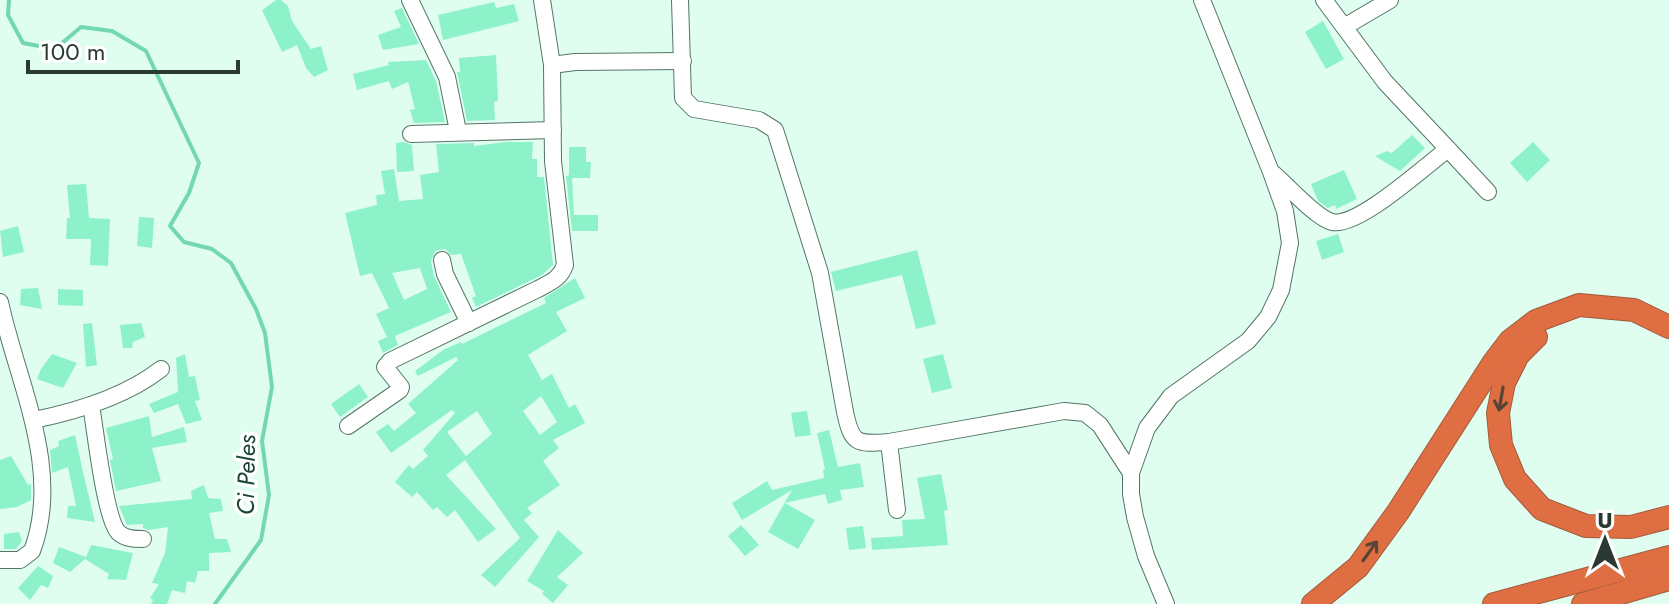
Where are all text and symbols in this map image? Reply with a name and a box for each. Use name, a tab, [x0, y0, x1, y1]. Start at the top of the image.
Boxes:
scale bar	[28, 24, 238, 74]
text: 100 m	[40, 34, 106, 69]
one-way arrow	[1493, 386, 1508, 411]
water label: Ci Peles	[228, 434, 264, 515]
north arrow	[1565, 500, 1645, 580]
text: U	[1597, 504, 1613, 536]
one-way arrow	[1362, 540, 1378, 562]

